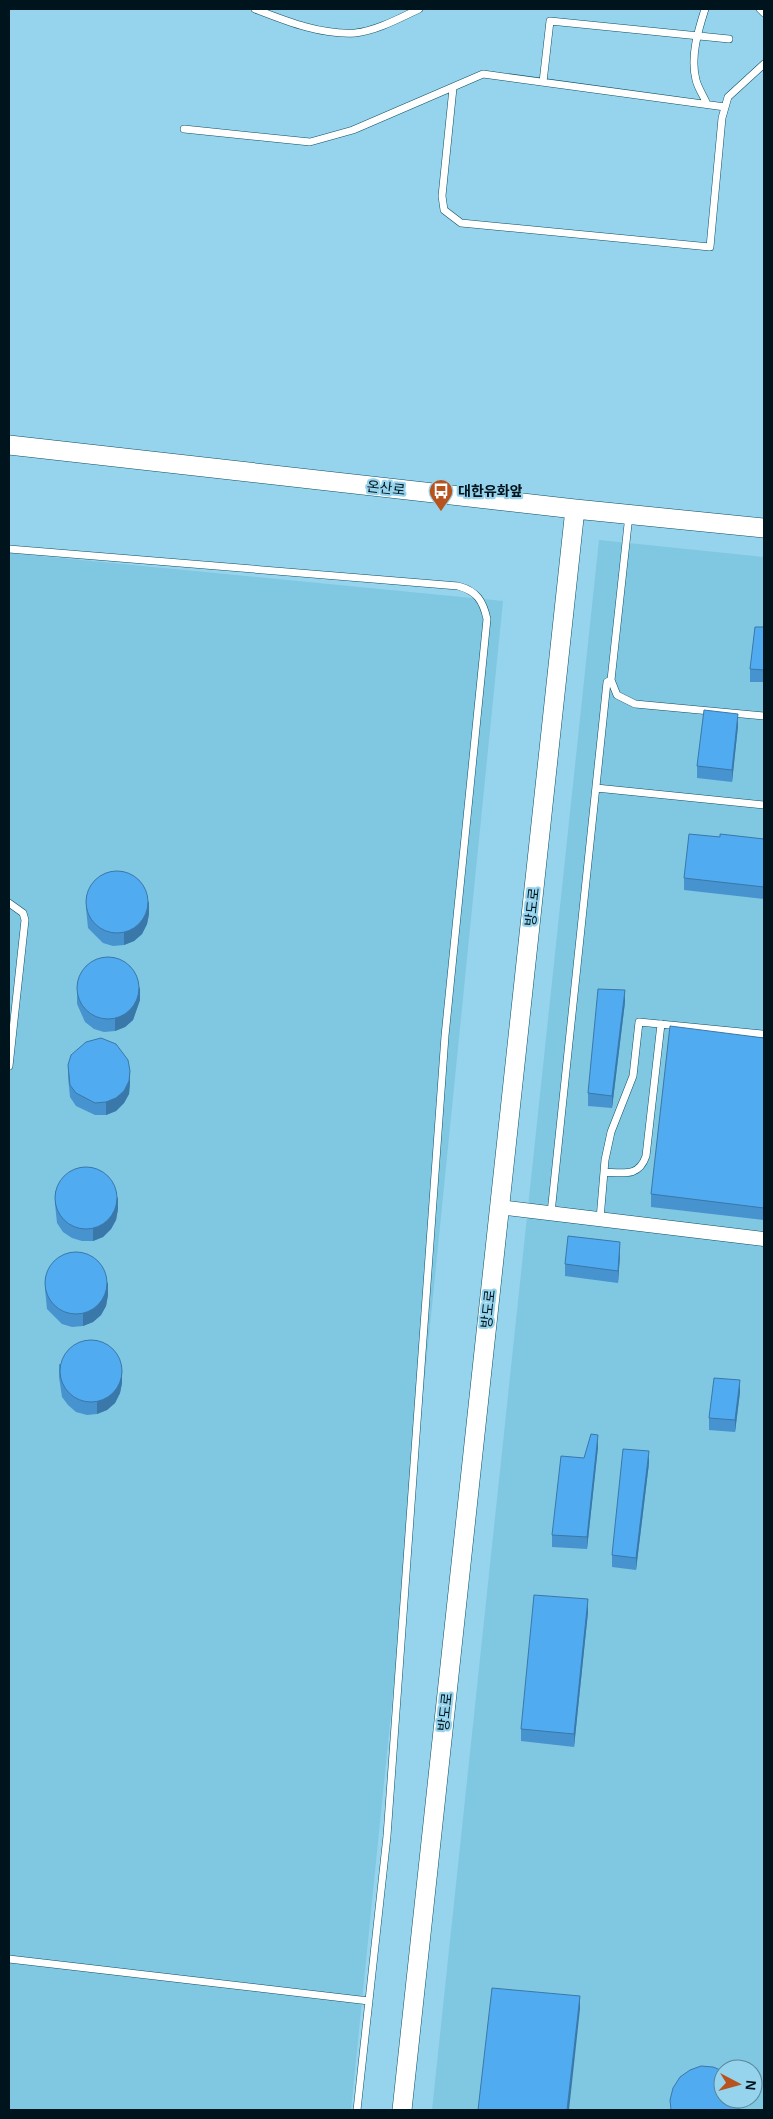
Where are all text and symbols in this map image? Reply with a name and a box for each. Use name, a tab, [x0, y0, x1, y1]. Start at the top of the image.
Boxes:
street label: 온산로	[366, 478, 406, 498]
bus stop icon: 대한유화앞	[428, 478, 454, 512]
place label: 대한유화앞	[458, 483, 523, 499]
street label: 방도로	[522, 887, 542, 927]
street label: 방도로	[478, 1289, 498, 1329]
street label: 방도로	[435, 1692, 455, 1732]
north arrow	[713, 2059, 763, 2109]
text: N	[742, 2079, 759, 2091]

